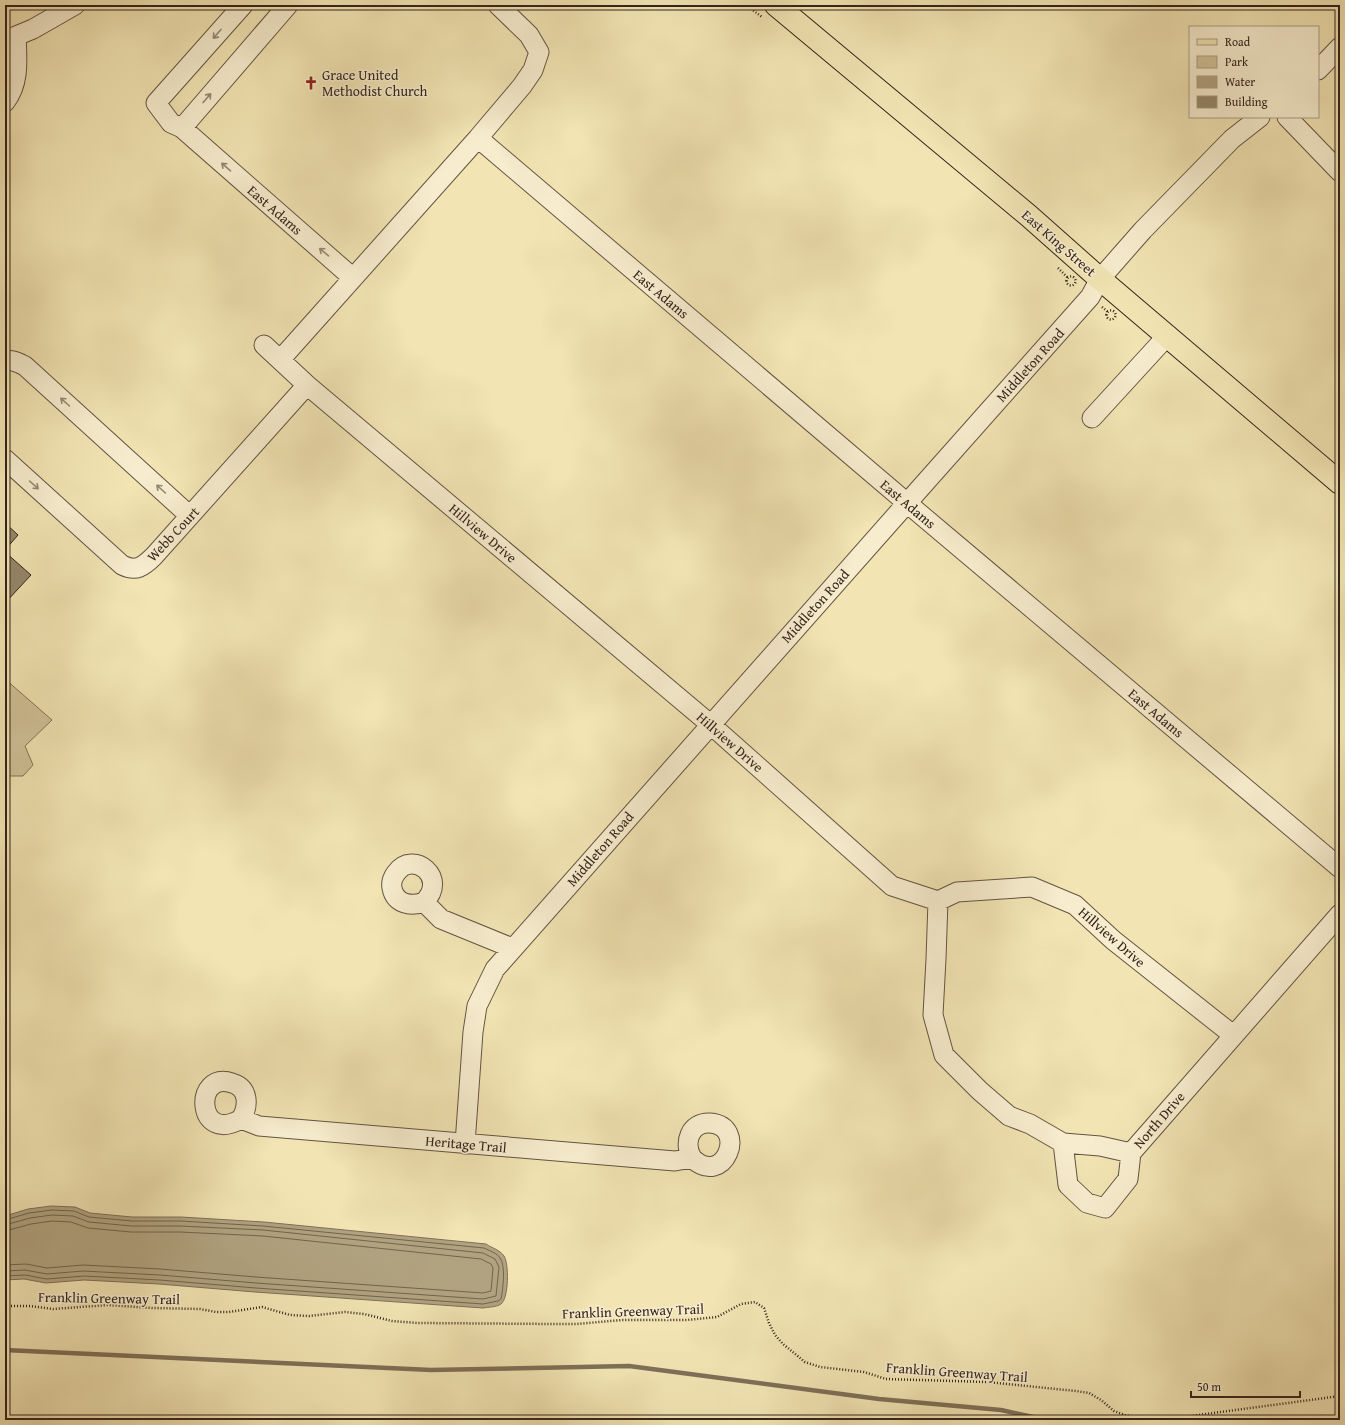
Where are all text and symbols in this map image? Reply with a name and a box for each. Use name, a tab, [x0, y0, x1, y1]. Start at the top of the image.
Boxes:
legend	[1189, 26, 1319, 118]
one-way arrow	[212, 29, 221, 40]
text: Road	[1225, 33, 1251, 50]
text: Park	[1225, 53, 1249, 70]
place label: Grace United Methodist Church	[322, 65, 428, 101]
text: Water	[1225, 73, 1255, 90]
church icon: Grace United Methodist Church	[303, 75, 319, 91]
one-way arrow	[203, 93, 212, 104]
text: Building	[1225, 93, 1268, 110]
one-way arrow	[221, 162, 231, 171]
street label: East Adams	[243, 181, 307, 239]
street label: East King Street	[1017, 205, 1101, 281]
one-way arrow	[318, 248, 329, 257]
street label: East Adams	[629, 265, 693, 323]
street label: Middleton Road	[991, 323, 1069, 406]
one-way arrow	[60, 397, 70, 407]
street label: East Adams	[876, 475, 940, 533]
one-way arrow	[29, 481, 39, 490]
one-way arrow	[156, 485, 166, 494]
street label: Hillview Drive	[445, 499, 522, 568]
street label: Webb Court	[142, 502, 204, 566]
street label: Middleton Road	[776, 564, 854, 647]
street label: East Adams	[1124, 684, 1188, 742]
street label: Hillview Drive	[692, 707, 768, 777]
street label: Middleton Road	[562, 807, 638, 891]
street label: Hillview Drive	[1074, 902, 1150, 972]
street label: North Drive	[1129, 1087, 1190, 1153]
street label: Heritage Trail	[424, 1130, 508, 1158]
street label: Franklin Greenway Trail	[38, 1287, 180, 1309]
street label: Franklin Greenway Trail	[562, 1299, 704, 1323]
street label: Franklin Greenway Trail	[885, 1357, 1029, 1387]
scale bar	[1191, 1373, 1300, 1399]
text: 50 m	[1197, 1378, 1221, 1395]

